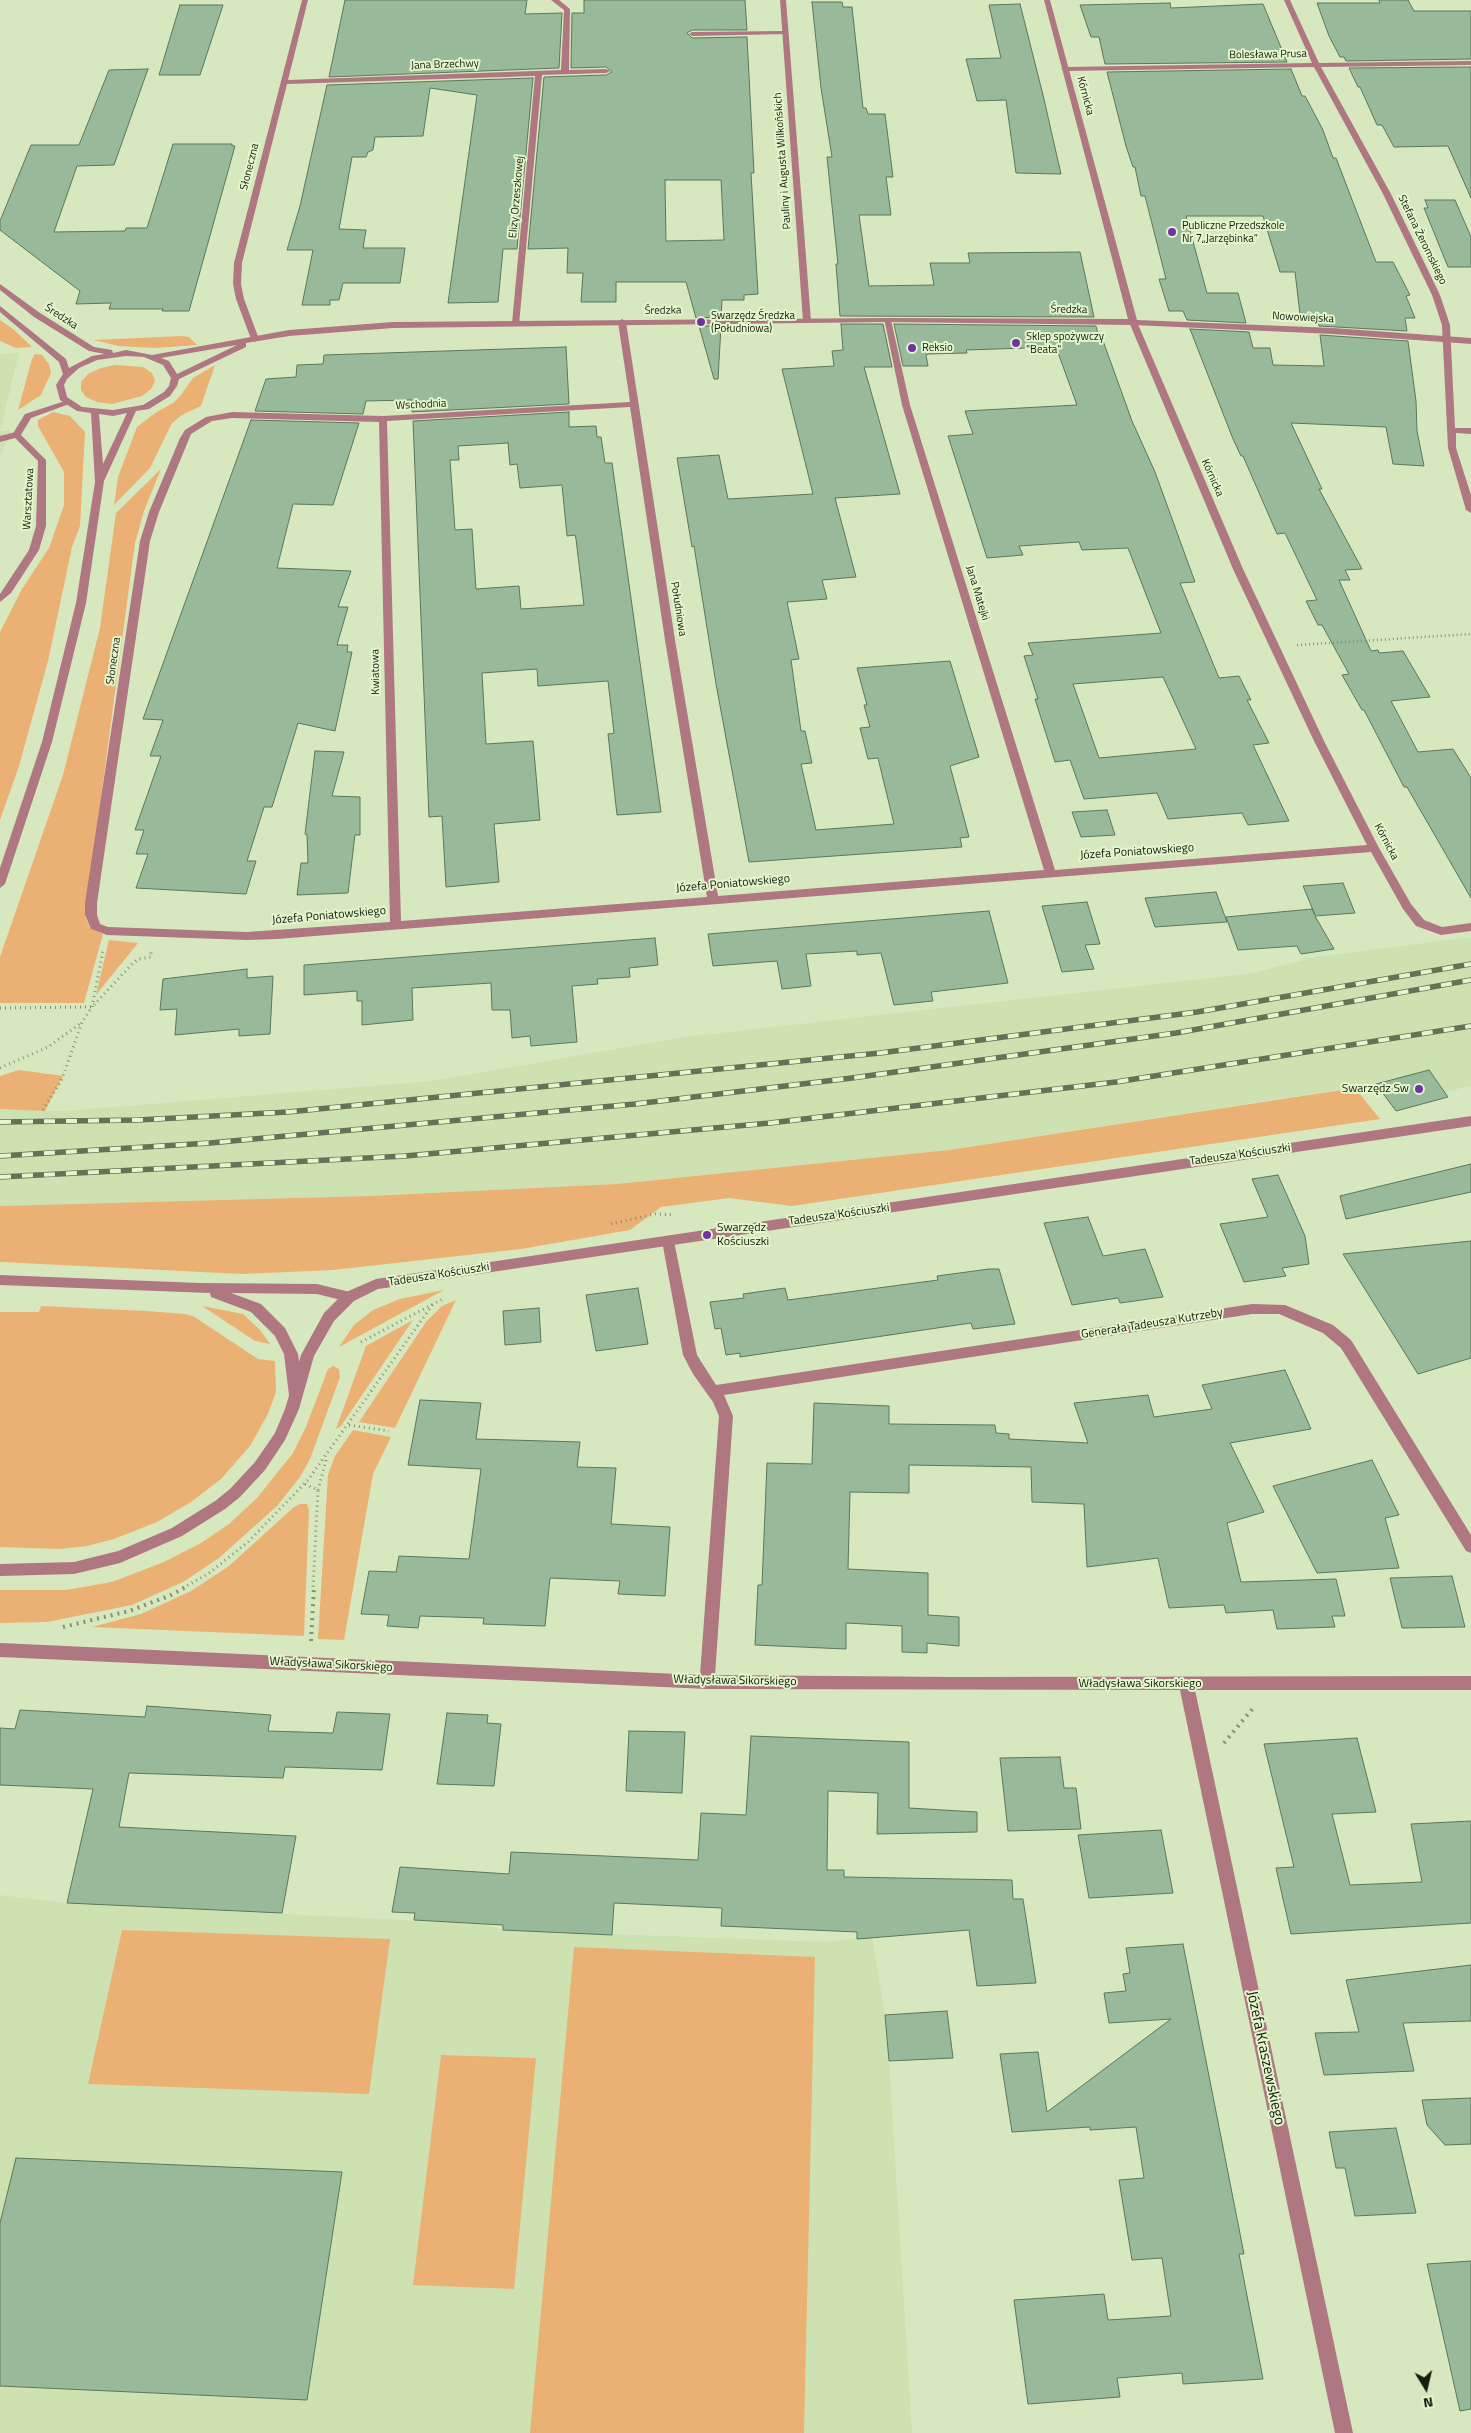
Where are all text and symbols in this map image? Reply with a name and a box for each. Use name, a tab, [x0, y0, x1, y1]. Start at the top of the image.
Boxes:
street label: Bolesława Prusa	[1229, 48, 1307, 62]
street label: Jana Brzechwy	[411, 57, 479, 73]
street label: Kórnicka	[1074, 75, 1096, 117]
street label: Pauliny i Augusta Wilkońskich	[772, 92, 794, 230]
street label: Słoneczna	[238, 142, 262, 192]
street label: Elizy Orzeszkowej	[507, 155, 527, 239]
street label: Stefana Żeromskiego	[1395, 193, 1449, 287]
place label: Publiczne Przedszkole Nr 7„Jarzębinka”	[1182, 219, 1285, 245]
marker: Publiczne Przedszkole Nr 7„Jarzębinka”	[1166, 226, 1178, 238]
street label: Średzka	[42, 301, 80, 333]
street label: Średzka	[1050, 303, 1088, 317]
street label: Średzka	[644, 304, 682, 318]
place label: Swarzędz Średzka (Południowa)	[711, 309, 795, 335]
street label: Nowowiejska	[1272, 310, 1334, 326]
marker: Swarzędz Średzka (Południowa)	[695, 316, 707, 328]
place label: Sklep spożywczy "Beata"	[1026, 330, 1104, 356]
marker: Sklep spożywczy "Beata"	[1010, 337, 1022, 349]
place label: Reksio	[922, 341, 953, 355]
marker: Reksio	[906, 342, 918, 354]
street label: Wschodnia	[395, 397, 447, 413]
street label: Kórnicka	[1198, 457, 1226, 499]
street label: Warsztatowa	[21, 468, 37, 530]
street label: Jana Matejki	[962, 564, 992, 622]
street label: Południowa	[667, 581, 689, 637]
street label: Słoneczna	[104, 636, 124, 686]
street label: Kwiatowa	[369, 649, 383, 695]
street label: Kórnicka	[1371, 821, 1401, 863]
street label: Józefa Poniatowskiego	[1079, 841, 1195, 863]
street label: Józefa Poniatowskiego	[675, 872, 791, 896]
street label: Józefa Poniatowskiego	[271, 904, 387, 928]
place label: Swarzędz Sw	[1342, 1082, 1409, 1096]
marker: Swarzędz Sw	[1413, 1083, 1425, 1095]
street label: Tadeusza Kościuszki	[1189, 1141, 1291, 1169]
street label: Tadeusza Kościuszki	[788, 1201, 890, 1229]
place label: Swarzędz Kościuszki	[717, 1221, 769, 1249]
marker: Swarzędz Kościuszki	[701, 1229, 713, 1241]
street label: Tadeusza Kościuszki	[388, 1260, 490, 1290]
street label: Generała Tadeusza Kutrzeby	[1080, 1306, 1224, 1342]
street label: Władysława Sikorskiego	[269, 1655, 393, 1675]
street label: Władysława Sikorskiego	[673, 1673, 797, 1689]
street label: Władysława Sikorskiego	[1078, 1677, 1202, 1691]
street label: Józefa Kraszewskiego	[1242, 1989, 1288, 2127]
north arrow	[1401, 2363, 1451, 2413]
text: N	[1422, 2392, 1435, 2414]

